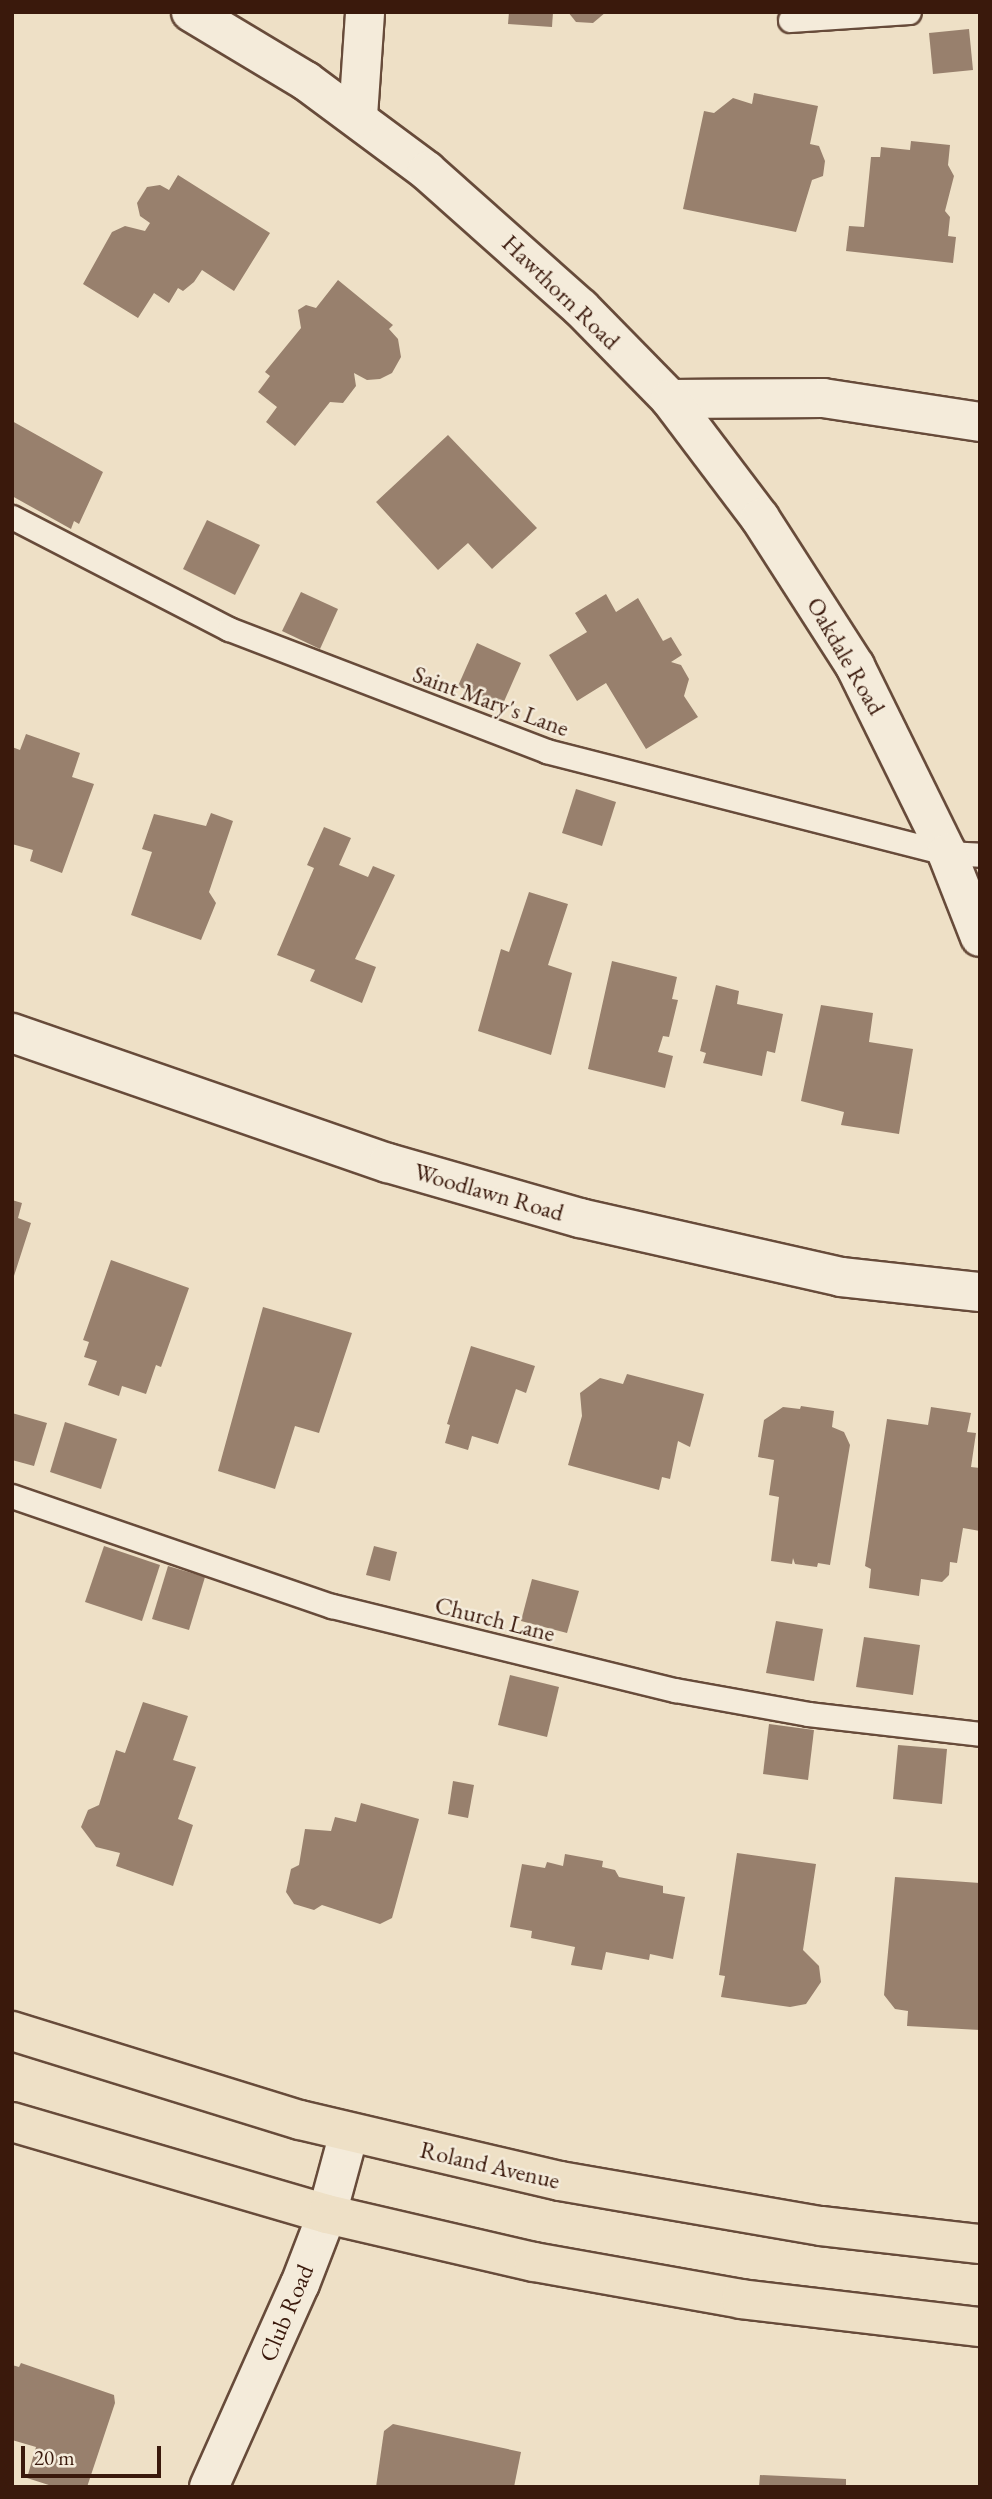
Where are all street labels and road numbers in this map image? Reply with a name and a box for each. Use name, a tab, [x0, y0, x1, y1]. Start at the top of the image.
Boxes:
street label: Hawthorn Road	[496, 229, 626, 355]
street label: Oakdale Road	[801, 592, 891, 720]
street label: Saint Mary's Lane	[409, 659, 573, 743]
street label: Woodlawn Road	[411, 1157, 567, 1227]
street label: Church Lane	[432, 1590, 558, 1648]
street label: Roland Avenue	[417, 2135, 563, 2195]
street label: Club Road	[253, 2260, 319, 2366]

